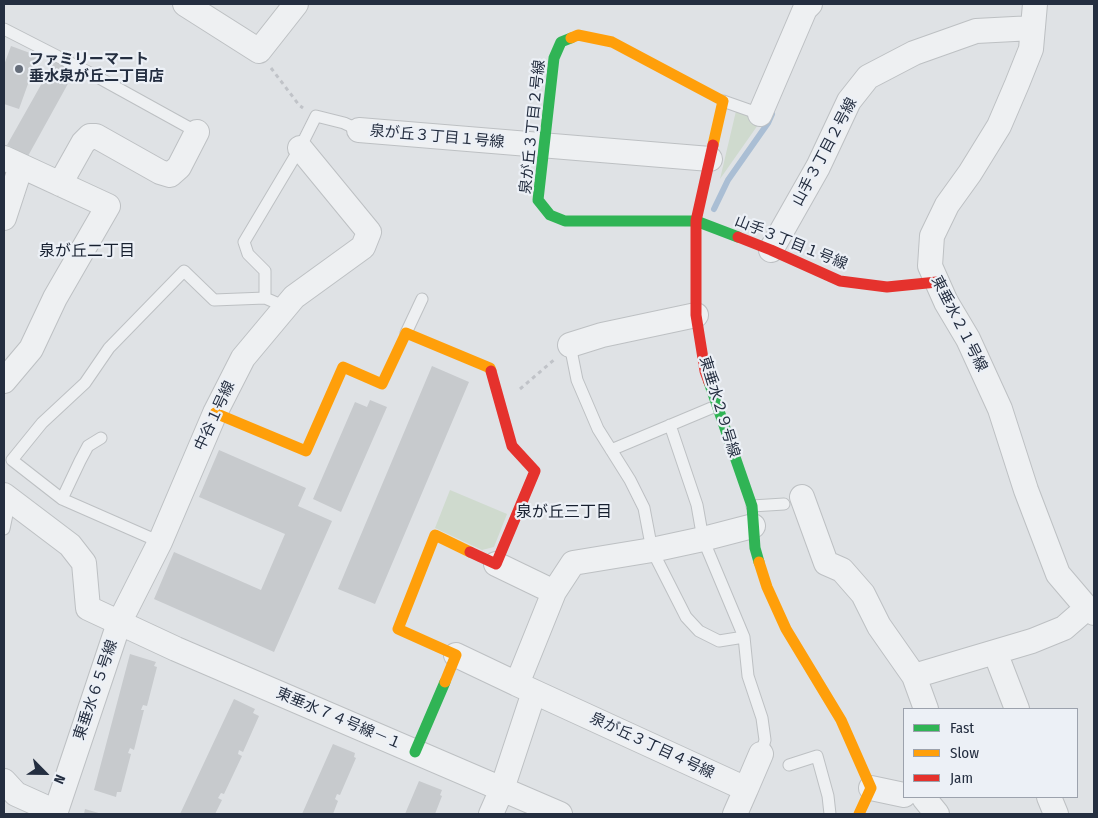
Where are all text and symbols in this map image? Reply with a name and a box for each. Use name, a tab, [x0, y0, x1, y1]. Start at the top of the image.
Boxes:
place label: ファミリーマート 垂水泉が丘二丁目店	[29, 51, 164, 86]
street label: 泉が丘３丁目２号線	[517, 59, 549, 195]
marker: ファミリーマート 垂水泉が丘二丁目店	[13, 63, 25, 75]
street label: 山手３丁目２号線	[789, 95, 861, 209]
street label: 泉が丘３丁目１号線	[369, 122, 505, 152]
street label: 山手３丁目１号線	[732, 212, 850, 274]
district label: 泉が丘二丁目	[39, 242, 135, 262]
street label: 東垂水２１号線	[927, 273, 991, 375]
street label: 東垂水２９号線	[695, 354, 743, 460]
street label: 中谷１号線	[191, 378, 239, 454]
district label: 泉が丘三丁目	[516, 503, 612, 523]
street label: 東垂水６５号線	[70, 637, 122, 743]
street label: 東垂水７４号線－１	[273, 684, 405, 754]
legend	[903, 708, 1078, 798]
street label: 泉が丘３丁目４号線	[587, 709, 717, 783]
text: Fast	[950, 719, 974, 737]
text: Slow	[950, 744, 979, 762]
north arrow	[20, 748, 70, 798]
text: Jam	[950, 769, 973, 787]
text: N	[50, 772, 69, 786]

